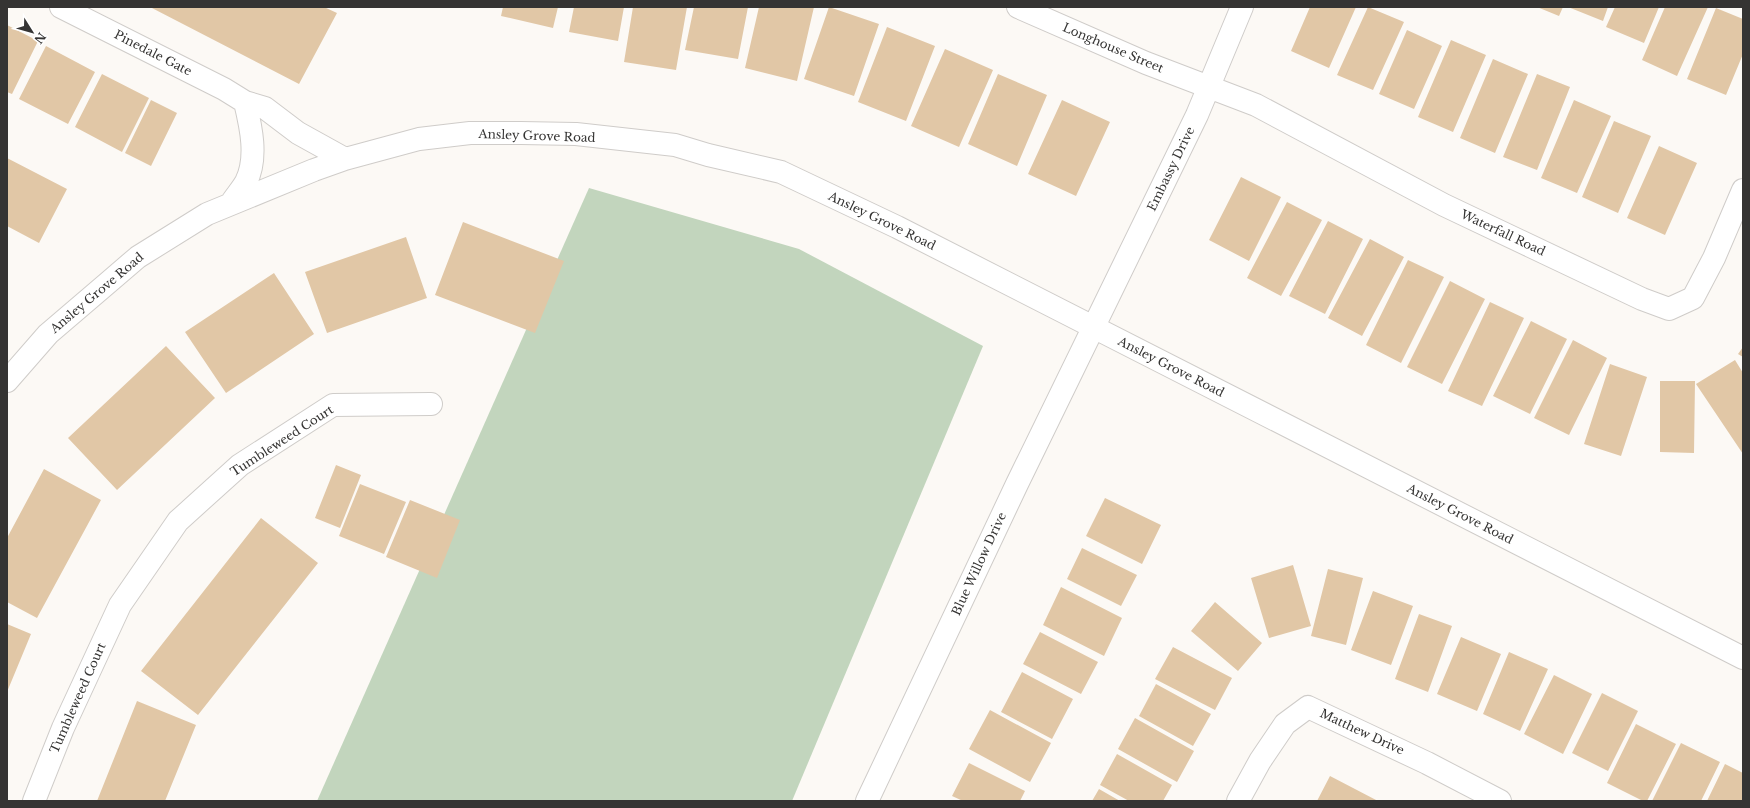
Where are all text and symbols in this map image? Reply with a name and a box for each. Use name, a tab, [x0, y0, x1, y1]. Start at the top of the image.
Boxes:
north arrow	[12, 12, 52, 52]
street label: Longhouse Street	[1061, 20, 1166, 76]
street label: Pinedale Gate	[112, 27, 195, 79]
text: N	[31, 30, 49, 47]
street label: Embassy Drive	[1144, 124, 1197, 213]
street label: Ansley Grove Road	[477, 126, 596, 145]
street label: Ansley Grove Road	[825, 188, 938, 253]
street label: Waterfall Road	[1458, 206, 1548, 259]
street label: Ansley Grove Road	[46, 249, 146, 337]
street label: Ansley Grove Road	[1115, 333, 1227, 400]
street label: Tumbleweed Court	[228, 402, 336, 479]
street label: Ansley Grove Road	[1404, 480, 1516, 547]
street label: Blue Willow Drive	[948, 510, 1009, 618]
street label: Tumbleweed Court	[46, 640, 109, 755]
street label: Matthew Drive	[1318, 705, 1407, 758]

